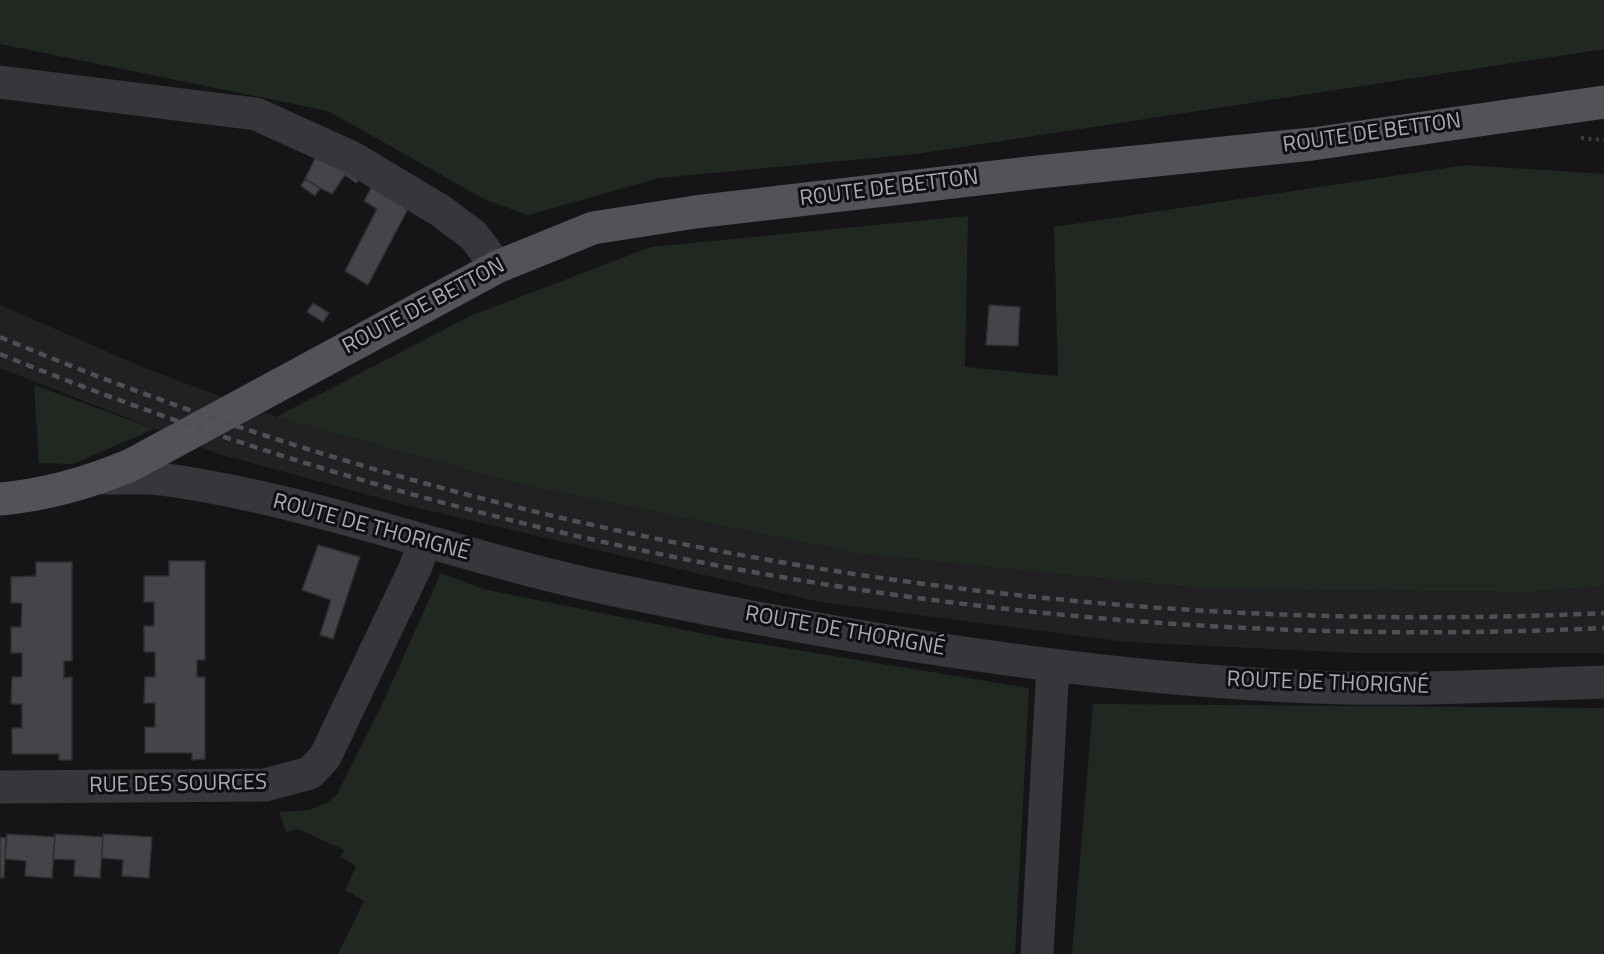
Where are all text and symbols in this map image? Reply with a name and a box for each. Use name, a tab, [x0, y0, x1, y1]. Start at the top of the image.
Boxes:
street label: ROUTE DE BETTON	[1281, 108, 1463, 160]
street label: ROUTE DE BETTON	[798, 165, 980, 213]
street label: ROUTE DE BETTON	[338, 253, 510, 361]
street label: ROUTE DE THORIGNÉ	[270, 489, 472, 567]
street label: ROUTE DE THORIGNÉ	[743, 601, 947, 663]
street label: ROUTE DE THORIGNÉ	[1226, 667, 1430, 701]
street label: RUE DES SOURCES	[89, 770, 267, 800]

